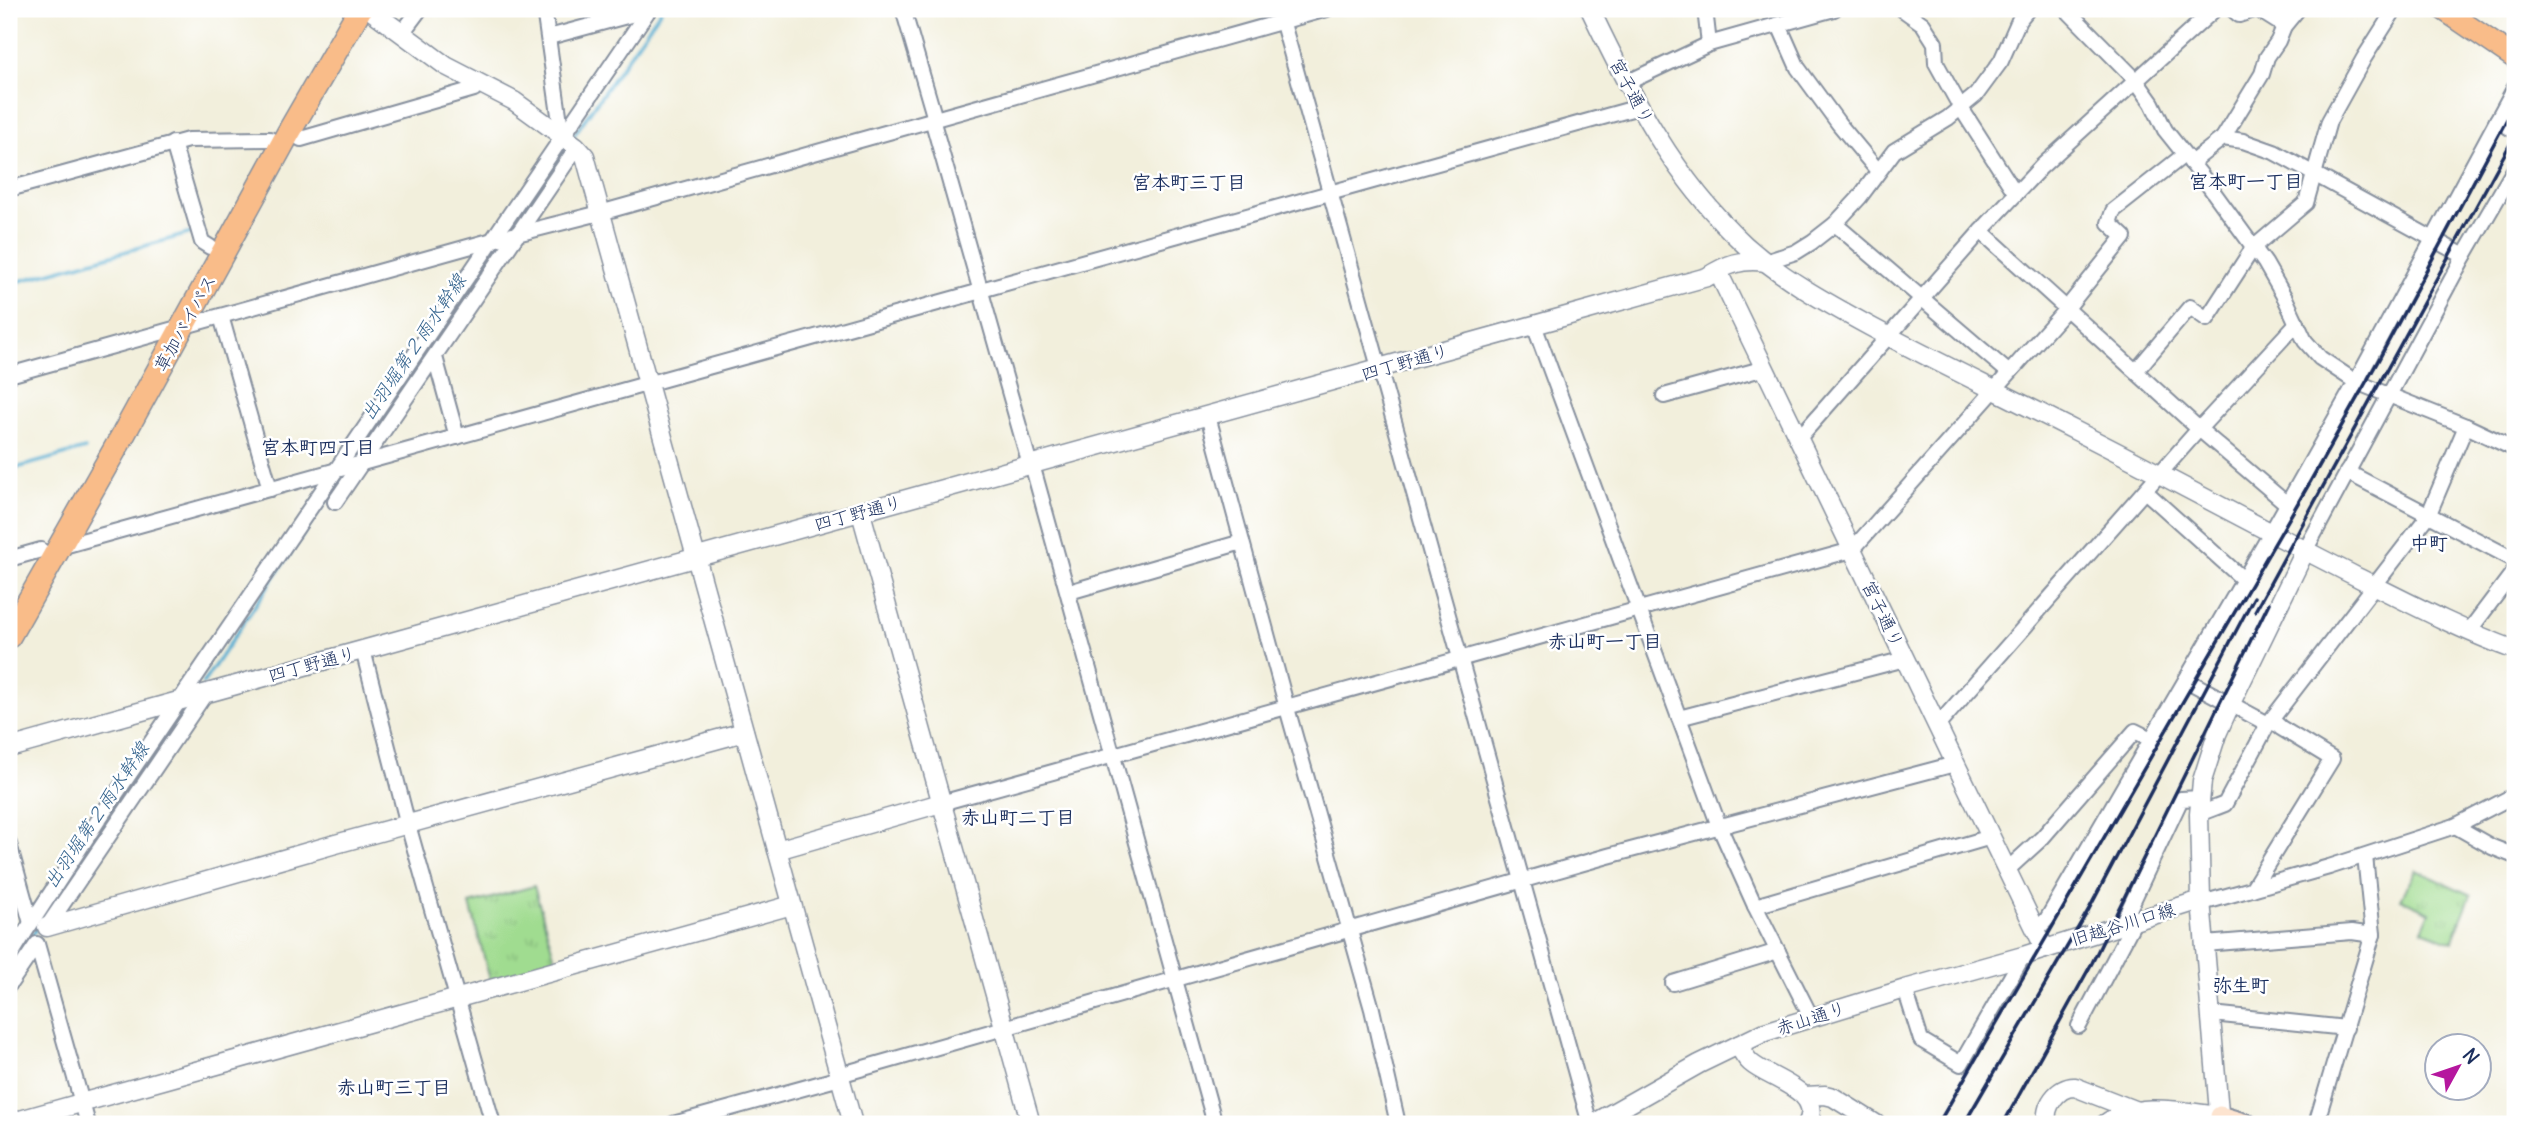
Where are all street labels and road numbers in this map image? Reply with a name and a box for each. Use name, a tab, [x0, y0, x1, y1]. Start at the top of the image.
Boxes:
street label: 宮子通り	[1605, 54, 1659, 128]
street label: 草加バイパス	[149, 270, 221, 376]
street label: 四丁野通り	[1359, 339, 1451, 385]
street label: 四丁野通り	[812, 490, 904, 536]
street label: 宮子通り	[1857, 577, 1909, 651]
street label: 四丁野通り	[266, 641, 358, 687]
street label: 旧越谷川口線	[2068, 897, 2178, 951]
street label: 赤山通り	[1773, 996, 1849, 1040]

